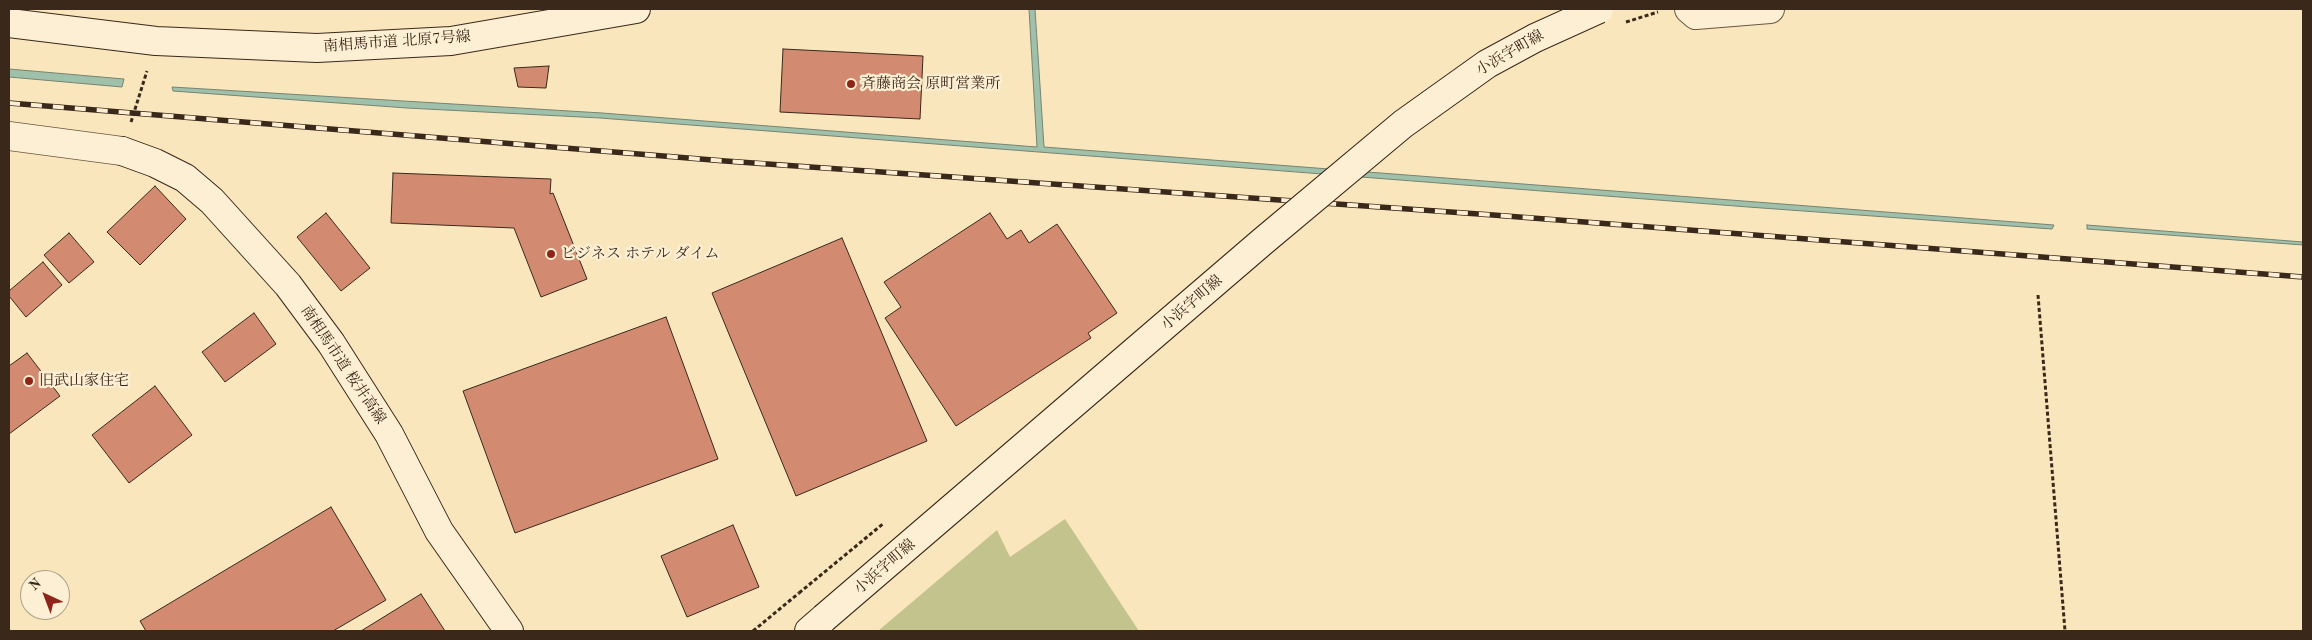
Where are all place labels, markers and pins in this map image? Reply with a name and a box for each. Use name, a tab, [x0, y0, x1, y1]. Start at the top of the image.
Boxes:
place label: 斉藤商会 原町営業所	[861, 75, 1000, 93]
marker: 斉藤商会 原町営業所	[845, 78, 857, 90]
place label: ビジネス ホテル ダイム	[561, 245, 719, 263]
marker: ビジネス ホテル ダイム	[545, 248, 557, 260]
place label: 旧武山家住宅	[39, 372, 129, 390]
marker: 旧武山家住宅	[23, 375, 35, 387]

